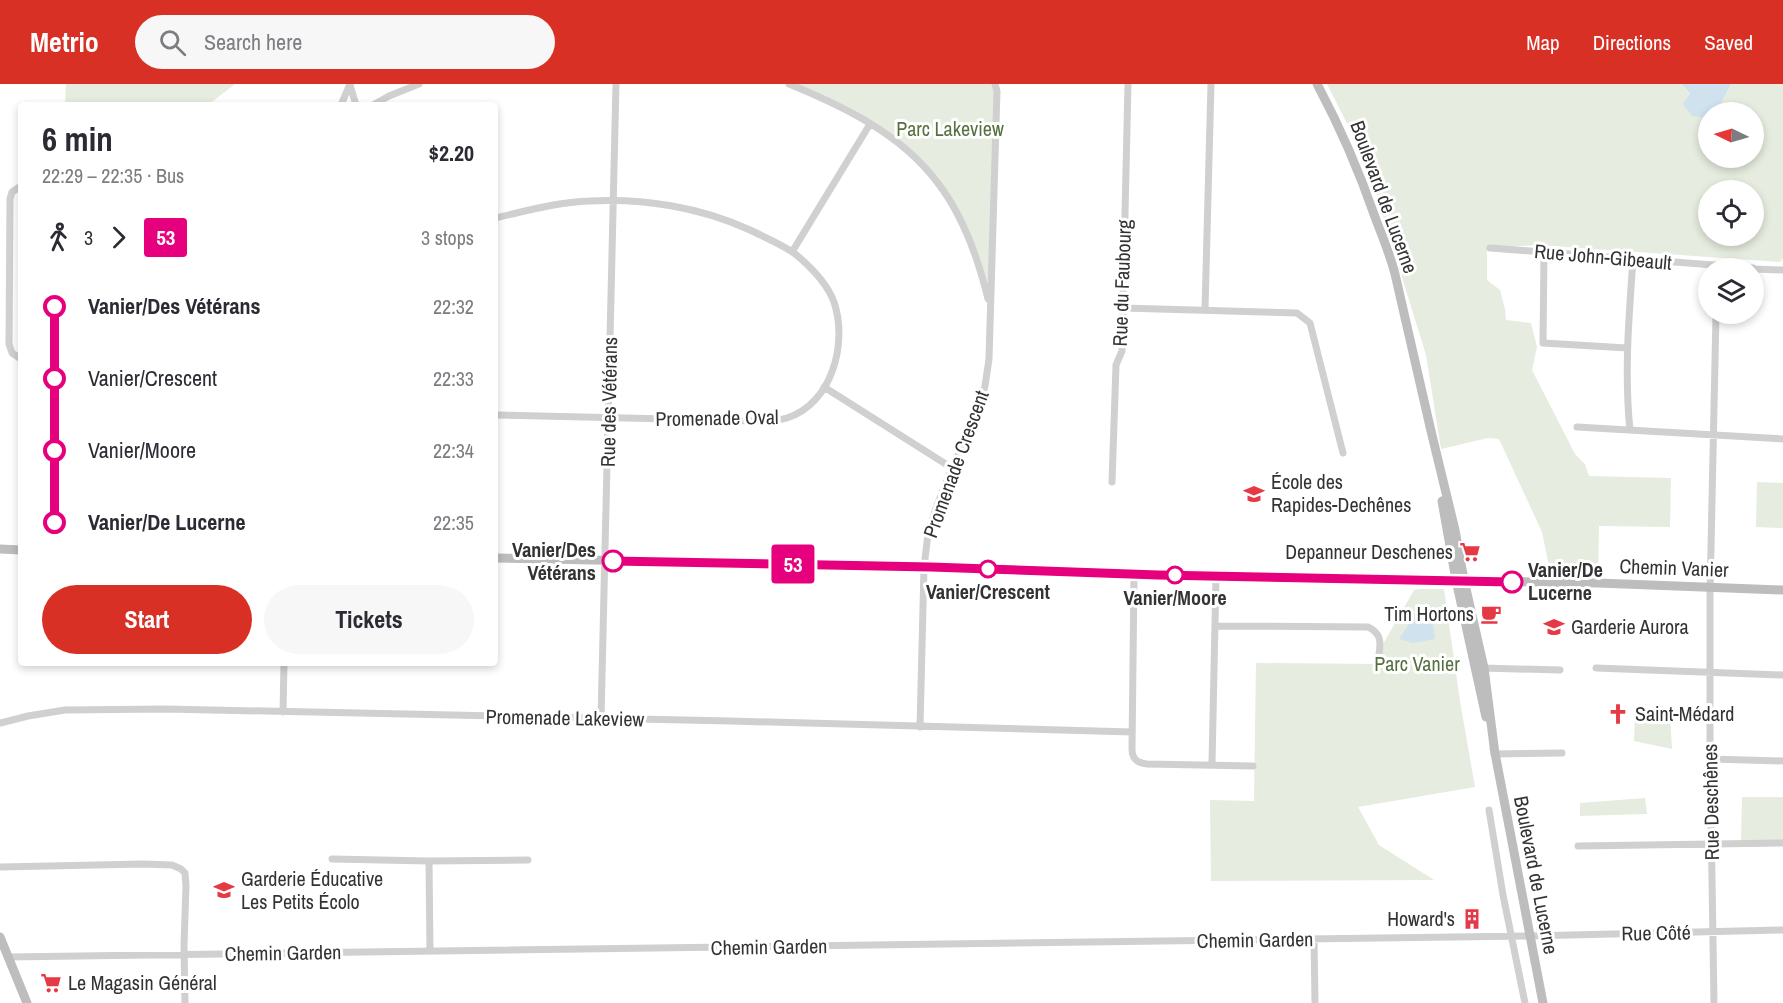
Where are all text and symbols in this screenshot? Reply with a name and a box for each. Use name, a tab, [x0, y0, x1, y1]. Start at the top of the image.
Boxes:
search box	[135, 15, 555, 69]
text: Metrio	[30, 23, 99, 61]
icon: search	[156, 26, 189, 59]
text: Search here	[204, 27, 302, 57]
text: Map	[1526, 28, 1560, 57]
text: Directions	[1593, 28, 1671, 57]
text: Saved	[1704, 28, 1753, 57]
north arrow	[1698, 102, 1764, 168]
map controls	[1698, 102, 1764, 324]
park label: Parc Lakeview	[896, 115, 1004, 142]
text: 6 min	[42, 117, 113, 161]
street label: Boulevard de Lucerne	[1344, 117, 1425, 277]
text: $2.20	[429, 138, 474, 168]
text: 22:29 – 22:35 · Bus	[42, 162, 184, 189]
button: locate	[1698, 180, 1764, 246]
street label: Rue du Faubourg	[1106, 219, 1137, 347]
icon: walk	[42, 221, 75, 254]
icon: forward	[102, 221, 135, 254]
text: 53	[156, 223, 175, 252]
text: 3	[84, 224, 93, 251]
text: 3 stops	[421, 224, 474, 251]
street label: Rue John-Gibeault	[1533, 237, 1673, 276]
button: layers	[1698, 258, 1764, 324]
text: Vanier/Des Vétérans	[88, 291, 261, 321]
text: 22:32	[433, 293, 474, 320]
street label: Rue des Vétérans	[594, 337, 623, 467]
text: Vanier/Crescent	[88, 363, 217, 393]
text: 22:33	[433, 365, 474, 392]
street label: Promenade Crescent	[916, 386, 995, 541]
street label: Promenade Oval	[655, 403, 779, 432]
text: Vanier/Moore	[88, 435, 196, 465]
text: 22:34	[433, 437, 474, 464]
place label: École des Rapides-Dechênes	[1271, 468, 1411, 518]
school or university icon: École des Rapides-Dechênes	[1242, 482, 1266, 506]
text: Vanier/De Lucerne	[88, 507, 245, 537]
text: 22:35	[433, 509, 474, 536]
place label: Vanier/Des Vétérans	[512, 536, 596, 586]
place label: Depanneur Deschenes	[1285, 538, 1453, 565]
supermarket icon: Depanneur Deschenes	[1458, 540, 1482, 564]
line badge: 53	[766, 544, 820, 584]
marker: Vanier/Des Vétérans	[602, 550, 624, 572]
text: 53	[783, 550, 803, 579]
street label: Chemin Vanier	[1619, 552, 1730, 583]
place label: Vanier/De Lucerne	[1528, 556, 1603, 606]
marker: Vanier/Crescent	[979, 560, 997, 578]
marker: Vanier/Moore	[1166, 566, 1184, 584]
marker: Vanier/De Lucerne	[1501, 571, 1523, 593]
place label: Vanier/Crescent	[926, 578, 1051, 605]
place label: Vanier/Moore	[1124, 584, 1227, 611]
button: Start	[42, 585, 252, 654]
button: Tickets	[264, 585, 474, 654]
place label: Tim Hortons	[1384, 600, 1474, 627]
cafe icon: Tim Hortons	[1479, 602, 1503, 626]
place label: Garderie Aurora	[1571, 613, 1689, 640]
school or university icon: Garderie Aurora	[1542, 615, 1566, 639]
park label: Parc Vanier	[1374, 650, 1460, 677]
place label: Saint-Médard	[1635, 700, 1734, 727]
church icon: Saint-Médard	[1606, 702, 1630, 726]
street label: Promenade Lakeview	[485, 703, 645, 732]
street label: Rue Deschênes	[1696, 743, 1725, 861]
street label: Boulevard de Lucerne	[1508, 794, 1565, 956]
place label: Garderie Éducative Les Petits Écolo	[241, 865, 383, 915]
school or university icon: Garderie Éducative Les Petits Écolo	[212, 878, 236, 902]
place label: Howard's	[1387, 905, 1455, 932]
building icon: Howard's	[1460, 907, 1484, 931]
street label: Rue Côté	[1621, 918, 1691, 947]
street label: Chemin Garden	[1196, 925, 1314, 954]
street label: Chemin Garden	[710, 932, 828, 961]
street label: Chemin Garden	[224, 938, 342, 967]
place label: Le Magasin Général	[68, 969, 217, 996]
supermarket icon: Le Magasin Général	[39, 971, 63, 995]

